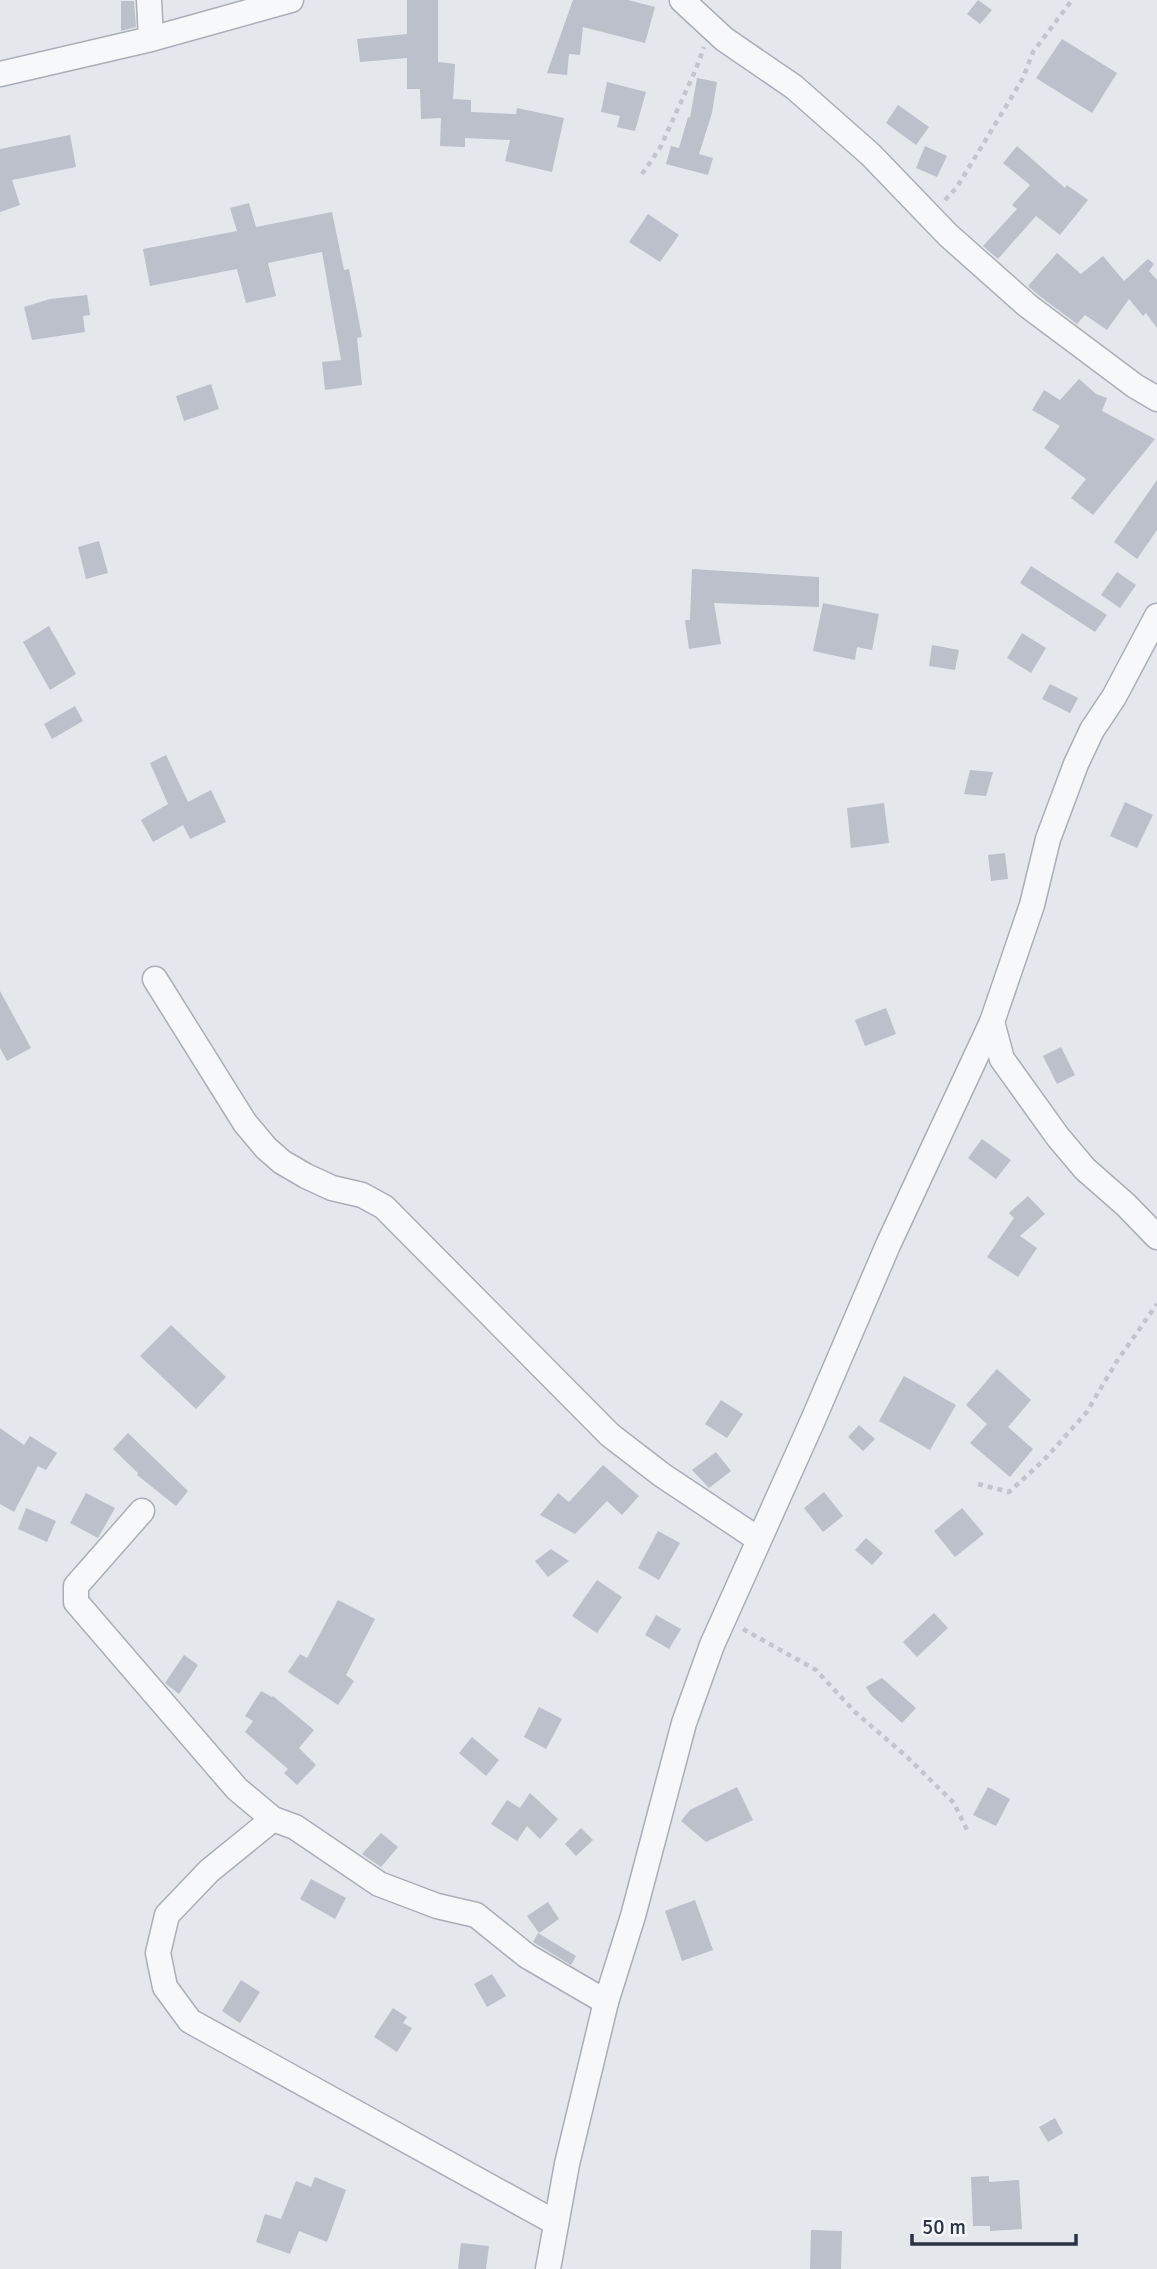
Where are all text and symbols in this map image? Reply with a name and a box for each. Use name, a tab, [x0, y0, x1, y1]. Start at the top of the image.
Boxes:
scale bar	[912, 2202, 1076, 2246]
text: 50 m	[922, 2214, 966, 2240]

